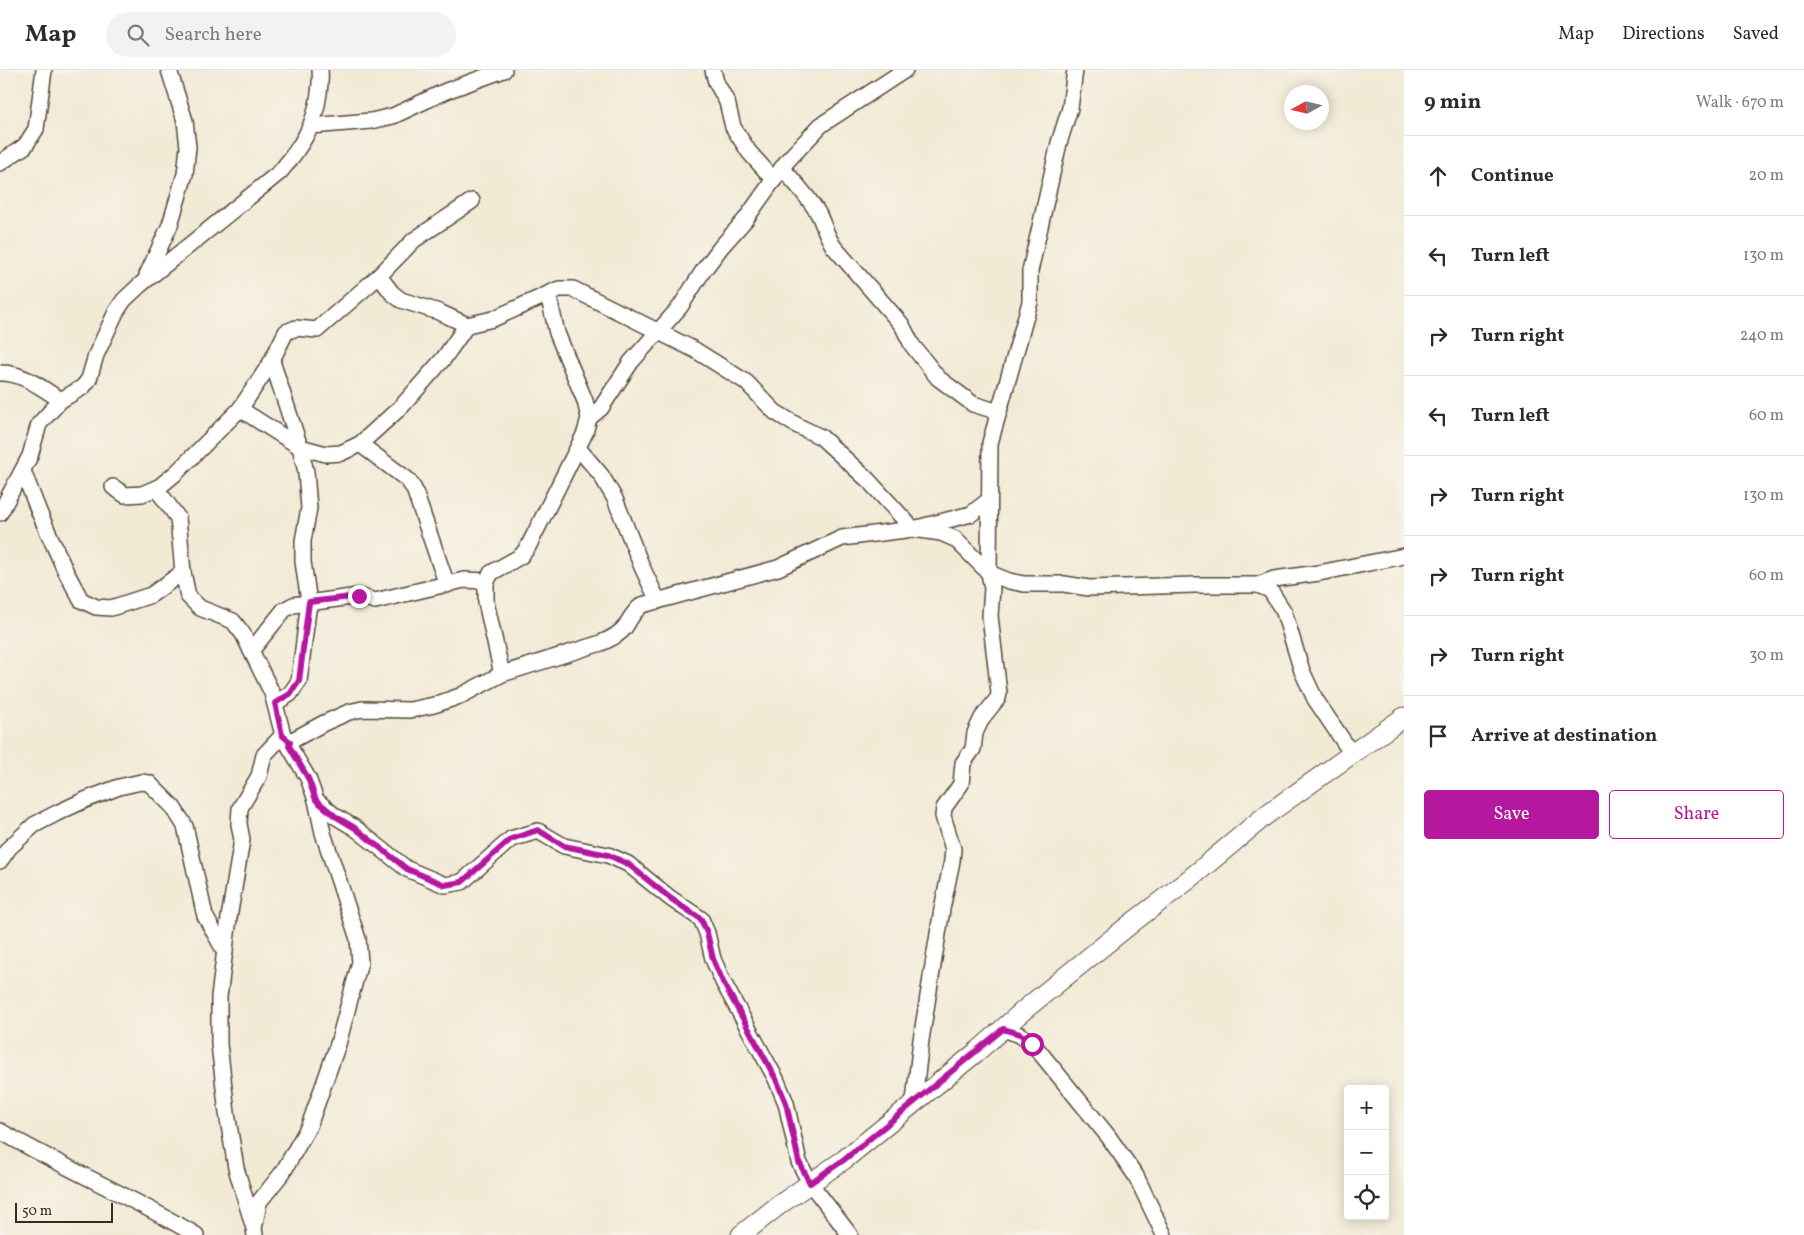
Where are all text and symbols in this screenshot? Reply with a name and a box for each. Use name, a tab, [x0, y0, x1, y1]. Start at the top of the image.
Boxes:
search box	[106, 12, 456, 57]
text: Map	[25, 18, 76, 52]
icon: search	[124, 21, 152, 49]
text: Search here	[164, 22, 262, 48]
text: Map	[1558, 22, 1594, 47]
text: Directions	[1622, 22, 1705, 47]
text: Saved	[1733, 22, 1779, 47]
north arrow	[1284, 85, 1329, 130]
text: 9 min	[1424, 88, 1481, 117]
text: Walk · 670 m	[1696, 92, 1784, 114]
icon: ahead	[1424, 162, 1452, 190]
text: Continue	[1471, 163, 1554, 189]
text: 20 m	[1749, 165, 1784, 187]
icon: left	[1424, 242, 1452, 270]
text: Turn left	[1471, 243, 1550, 269]
text: 130 m	[1743, 245, 1784, 267]
icon: right	[1424, 322, 1452, 350]
text: Turn right	[1471, 323, 1564, 349]
text: 240 m	[1740, 325, 1784, 347]
icon: left	[1424, 402, 1452, 430]
text: Turn left	[1471, 403, 1550, 429]
text: 60 m	[1749, 405, 1784, 427]
icon: right	[1424, 482, 1452, 510]
text: Turn right	[1471, 483, 1564, 509]
text: 130 m	[1743, 485, 1784, 507]
icon: right	[1424, 562, 1452, 590]
text: Turn right	[1471, 563, 1564, 589]
text: 60 m	[1749, 565, 1784, 587]
route end	[348, 585, 371, 608]
icon: right	[1424, 642, 1452, 670]
text: Turn right	[1471, 643, 1564, 669]
text: 30 m	[1749, 645, 1784, 667]
icon: arrive	[1424, 722, 1452, 750]
text: Arrive at destination	[1471, 723, 1657, 749]
button: Save	[1424, 790, 1599, 839]
button: Share	[1609, 790, 1784, 839]
route start	[1021, 1033, 1044, 1056]
map controls	[1344, 1085, 1389, 1220]
button: +	[1344, 1085, 1389, 1130]
button: −	[1344, 1130, 1389, 1175]
button: locate	[1344, 1175, 1389, 1220]
scale bar	[15, 1200, 112, 1223]
text: 50 m	[22, 1202, 52, 1221]

